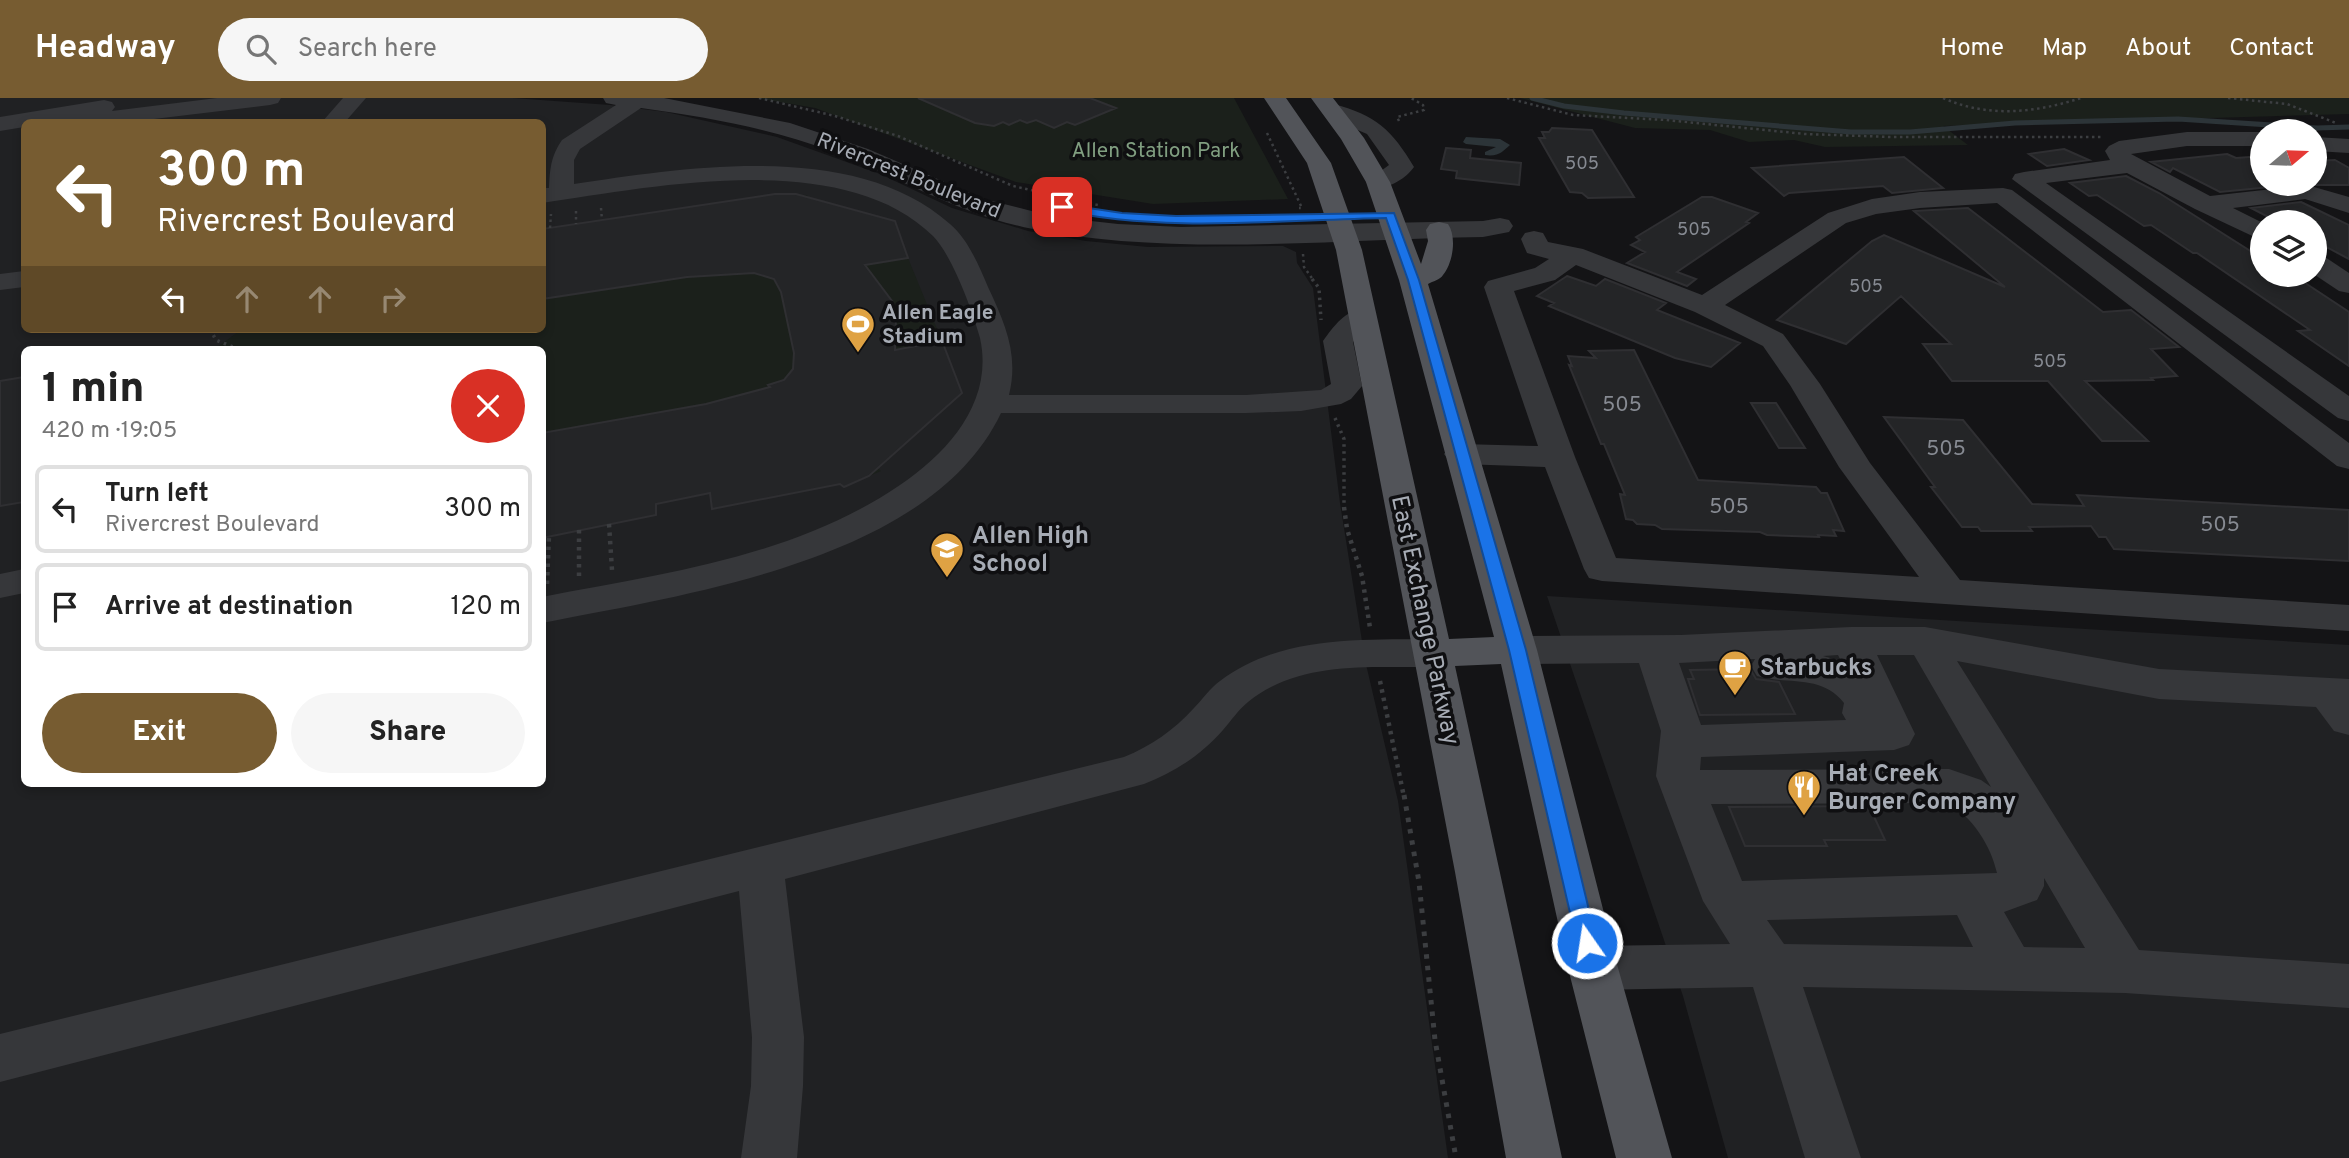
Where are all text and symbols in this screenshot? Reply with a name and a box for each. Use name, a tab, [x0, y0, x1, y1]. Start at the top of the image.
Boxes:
search box	[218, 18, 708, 81]
text: Headway	[35, 28, 176, 70]
icon: search	[242, 30, 280, 68]
text: Search here	[298, 33, 437, 66]
text: Home	[1940, 34, 2004, 64]
text: Map	[2042, 34, 2087, 64]
text: About	[2125, 34, 2191, 64]
text: Contact	[2229, 34, 2314, 64]
north arrow	[2250, 119, 2328, 196]
map controls	[2250, 119, 2327, 287]
street label: Rivercrest Boulevard	[813, 127, 1004, 226]
park label: Allen Station Park	[1072, 138, 1240, 165]
text: 300 m	[157, 142, 305, 204]
icon: left	[42, 147, 133, 238]
house number: 505	[1565, 153, 1599, 176]
pin	[1032, 177, 1092, 237]
icon: arrive	[1043, 188, 1081, 226]
text: Rivercrest Boulevard	[157, 203, 455, 243]
button: layers	[2250, 210, 2327, 287]
house number: 505	[1677, 219, 1711, 242]
house number: 505	[1849, 276, 1883, 299]
icon: left	[155, 280, 193, 318]
icon: ahead	[228, 280, 266, 318]
icon: ahead	[301, 280, 339, 318]
icon: right	[374, 280, 412, 318]
place label: Allen Eagle Stadium	[882, 300, 993, 351]
sports icon: Allen Eagle Stadium	[839, 305, 877, 354]
house number: 505	[2033, 351, 2067, 374]
text: 1 min	[42, 364, 145, 417]
button: close	[451, 369, 525, 443]
house number: 505	[1602, 392, 1642, 419]
text: 420 m · 19:05	[42, 417, 177, 446]
house number: 505	[1926, 436, 1966, 463]
text: Turn left	[105, 478, 209, 511]
icon: left	[46, 490, 84, 528]
text: 300 m	[444, 493, 521, 526]
street label: East Exchange Parkway	[1383, 493, 1465, 748]
house number: 505	[1709, 494, 1749, 521]
text: Rivercrest Boulevard	[105, 511, 320, 540]
house number: 505	[2200, 512, 2240, 539]
place label: Allen High School	[972, 522, 1089, 580]
school or university icon: Allen High School	[928, 530, 966, 579]
icon: arrive	[46, 588, 84, 626]
text: Arrive at destination	[105, 591, 353, 624]
text: 120 m	[451, 591, 521, 624]
cafe icon: Starbucks	[1716, 648, 1754, 697]
place label: Starbucks	[1760, 654, 1873, 684]
button: Exit	[42, 693, 277, 773]
button: Share	[291, 693, 525, 773]
place label: Hat Creek Burger Company	[1828, 760, 2016, 818]
restaurant icon: Hat Creek Burger Company	[1785, 768, 1823, 817]
position arrow	[1550, 906, 1624, 980]

